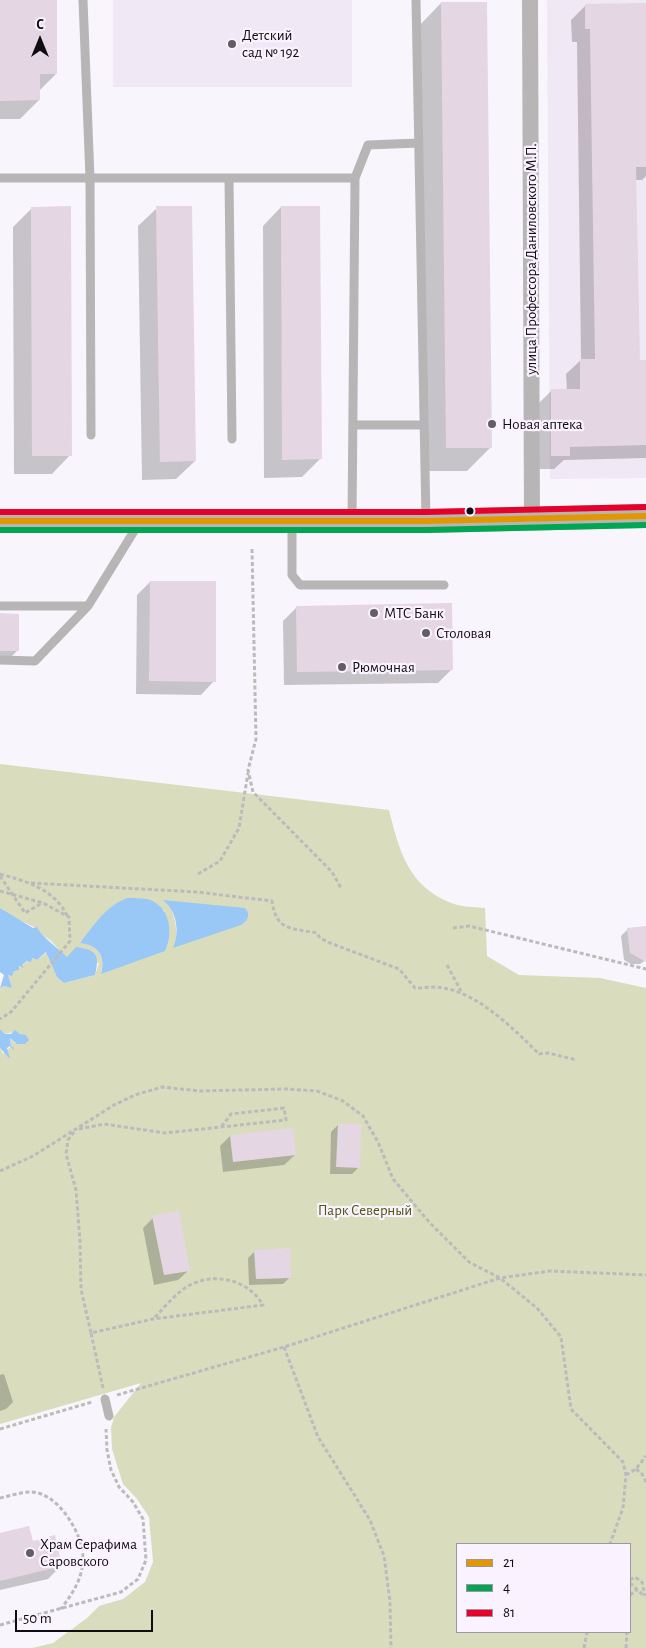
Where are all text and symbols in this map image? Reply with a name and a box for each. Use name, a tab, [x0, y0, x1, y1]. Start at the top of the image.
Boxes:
north arrow	[15, 15, 65, 65]
text: С	[36, 18, 44, 32]
place label: Детский сад № 192	[242, 26, 299, 61]
marker: Детский сад № 192	[226, 38, 238, 50]
street label: улица Профессора Даниловского М.П.	[522, 143, 540, 375]
place label: Новая аптека	[502, 415, 583, 433]
marker: Новая аптека	[486, 418, 498, 430]
unlabelled marker	[465, 506, 475, 516]
place label: МТС Банк	[384, 604, 444, 622]
marker: МТС Банк	[368, 607, 380, 619]
place label: Столовая	[436, 624, 491, 642]
marker: Столовая	[420, 627, 432, 639]
place label: Рюмочная	[352, 658, 415, 676]
marker: Рюмочная	[336, 661, 348, 673]
park label: Парк Северный	[318, 1201, 412, 1219]
place label: Храм Серафима Саровского	[40, 1535, 137, 1570]
legend	[456, 1543, 631, 1633]
marker: Храм Серафима Саровского	[24, 1547, 36, 1559]
text: 21	[503, 1555, 515, 1570]
text: 4	[503, 1580, 510, 1595]
scale bar	[18, 1600, 155, 1632]
text: 81	[503, 1605, 515, 1620]
text: 50 m	[23, 1611, 52, 1626]

